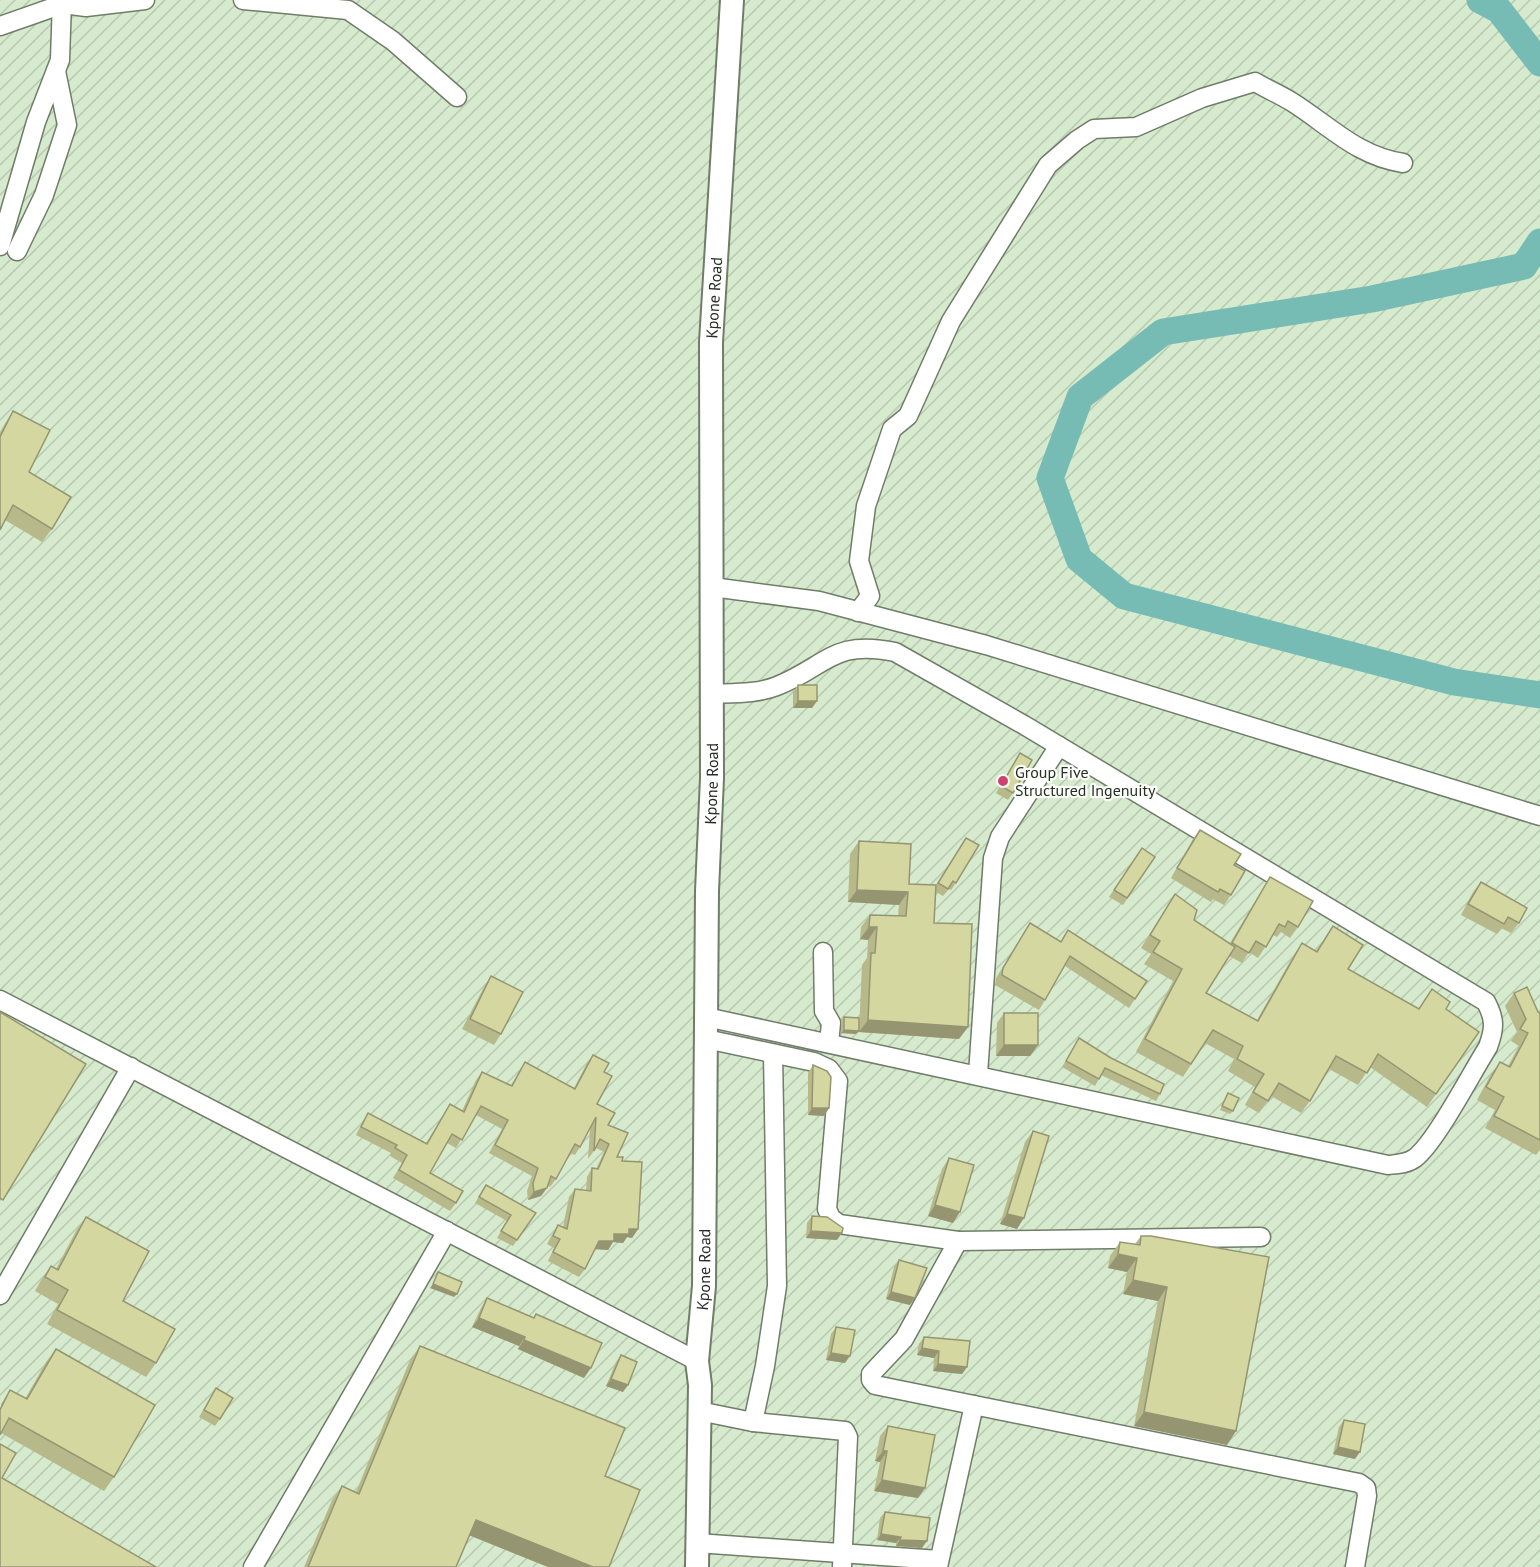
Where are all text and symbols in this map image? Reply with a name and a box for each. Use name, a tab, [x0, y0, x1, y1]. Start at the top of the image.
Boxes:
street label: Kpone Road	[701, 256, 726, 339]
street label: Kpone Road	[700, 743, 722, 825]
place label: Group Five Structured Ingenuity	[1015, 762, 1156, 800]
marker: Group Five Structured Ingenuity	[996, 774, 1010, 788]
street label: Kpone Road	[692, 1229, 714, 1311]

